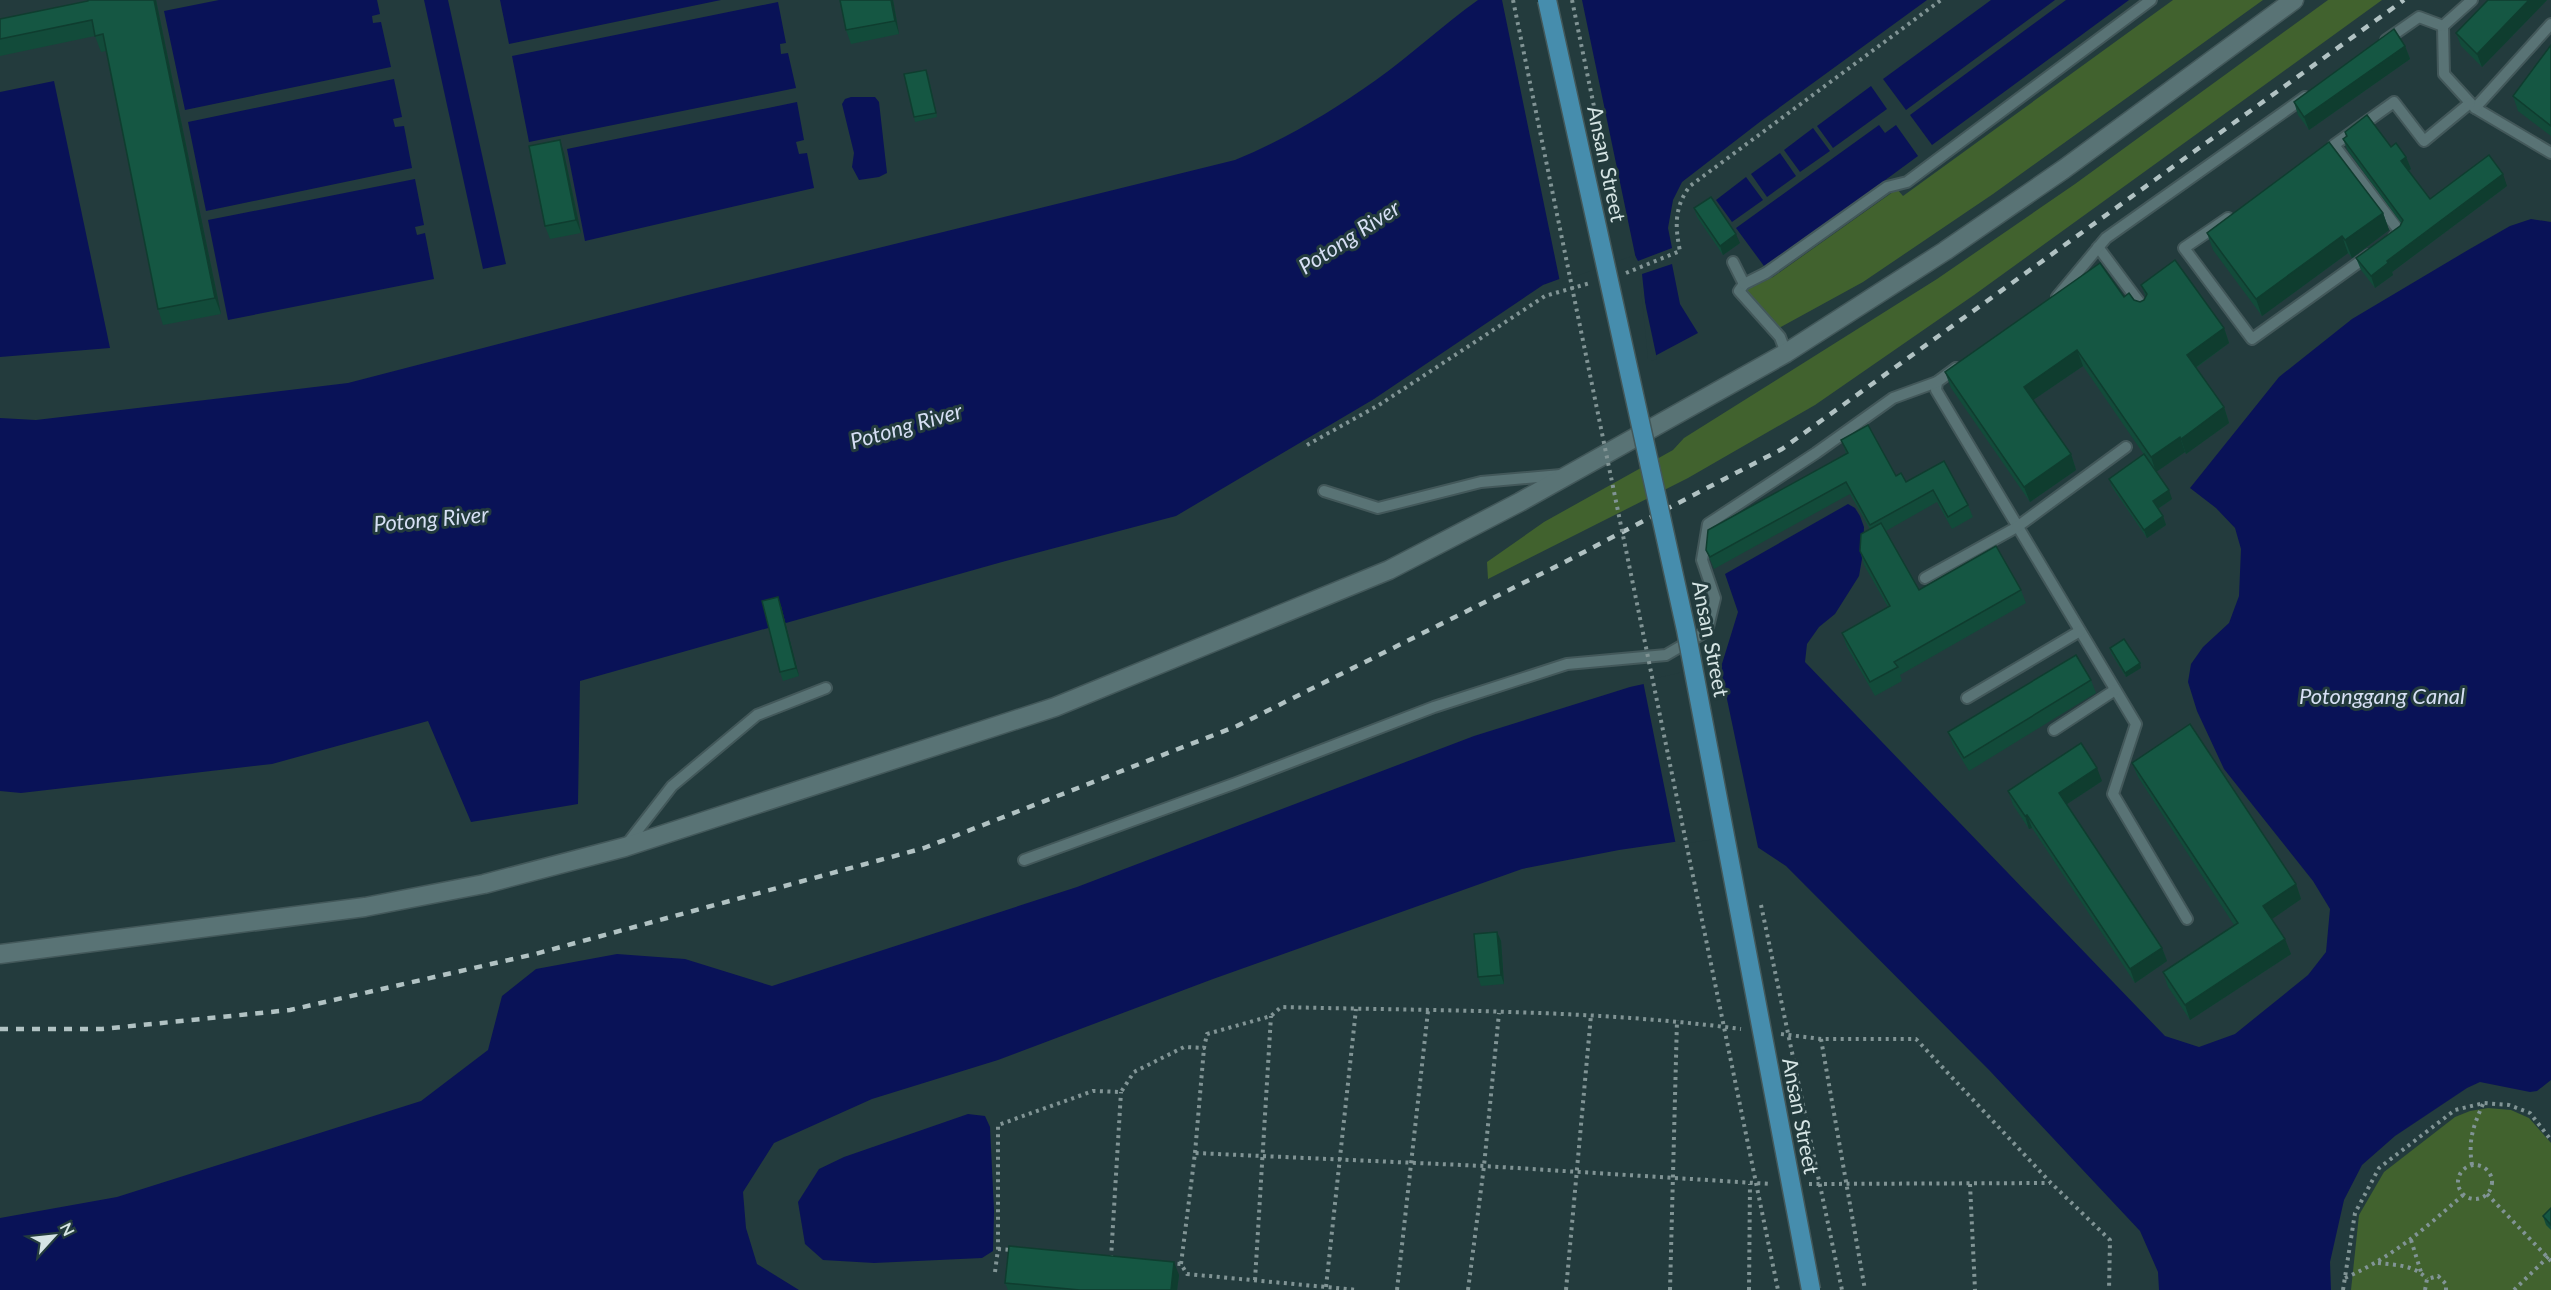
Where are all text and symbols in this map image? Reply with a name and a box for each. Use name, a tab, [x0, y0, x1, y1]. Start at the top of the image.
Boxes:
street label: Ansan Street	[1583, 103, 1632, 224]
water label: Potong River	[1293, 194, 1405, 279]
water label: Potong River	[847, 396, 966, 454]
water label: Potong River	[372, 500, 490, 537]
street label: Ansan Street	[1688, 579, 1735, 699]
water label: Potonggang Canal	[2299, 682, 2465, 709]
street label: Ansan Street	[1778, 1056, 1825, 1176]
north arrow	[24, 1206, 84, 1266]
text: N	[57, 1219, 79, 1239]

